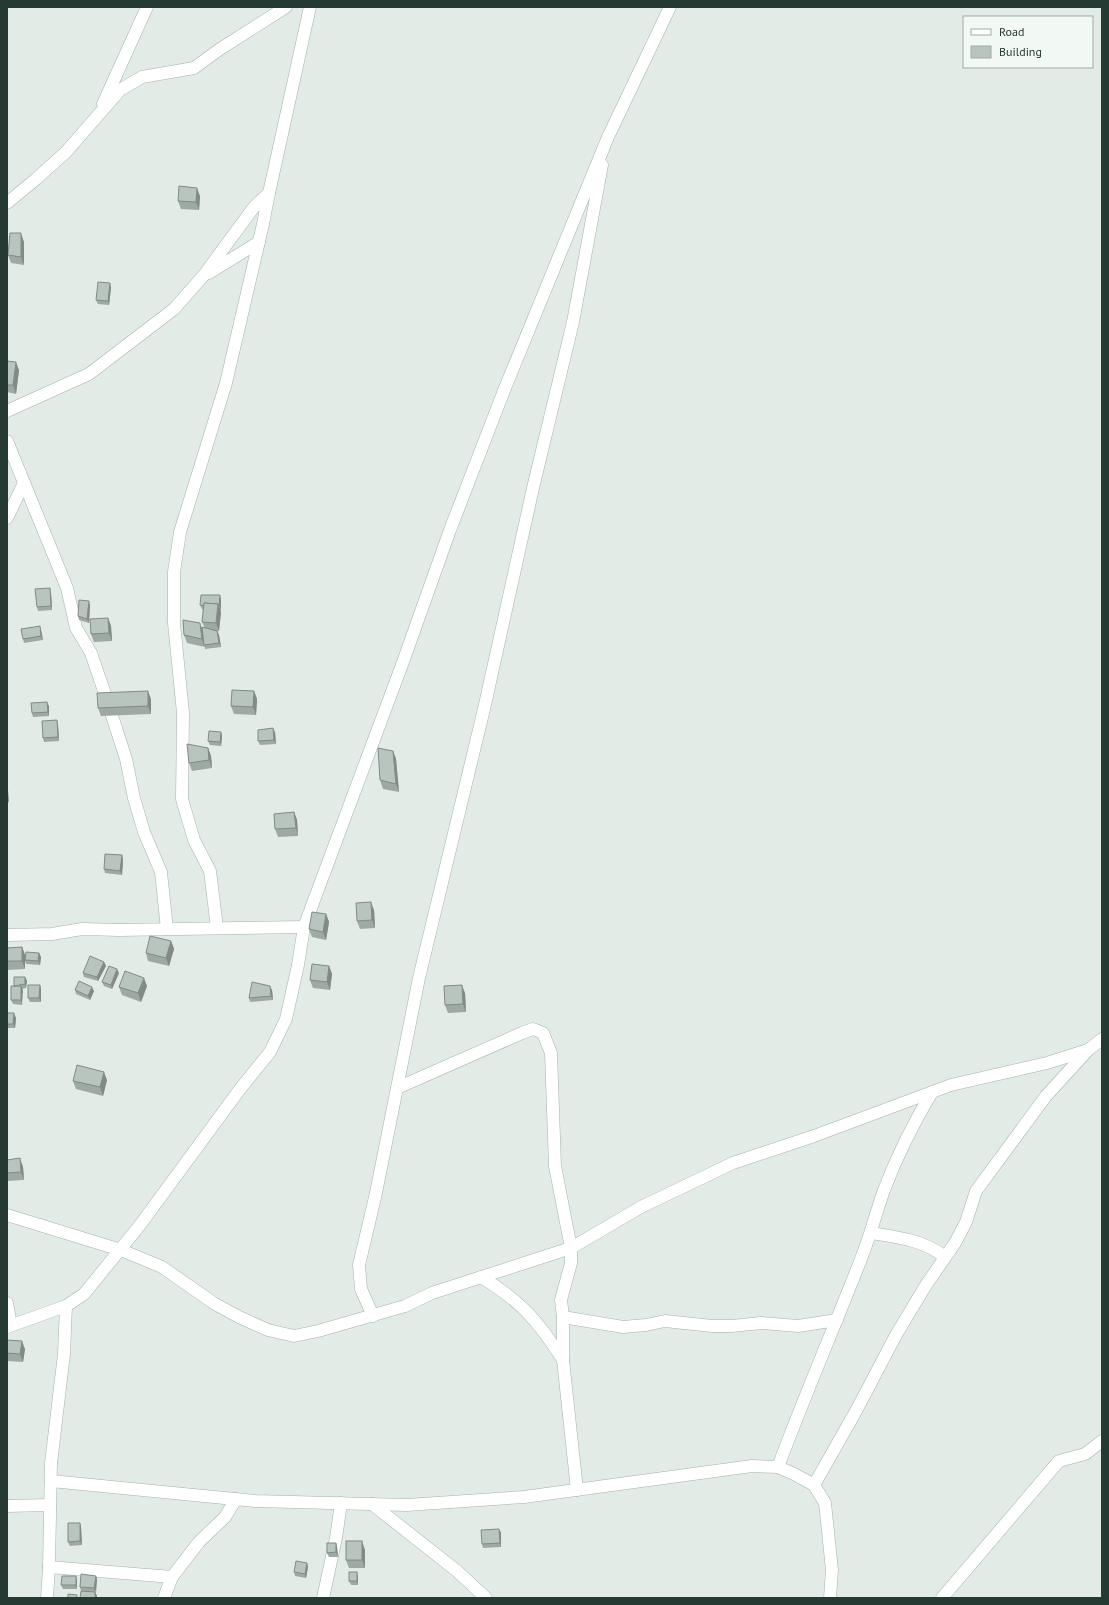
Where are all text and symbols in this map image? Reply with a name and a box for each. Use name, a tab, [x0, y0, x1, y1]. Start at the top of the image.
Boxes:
legend	[963, 16, 1093, 68]
text: Road	[999, 24, 1024, 39]
text: Building	[999, 44, 1042, 59]

